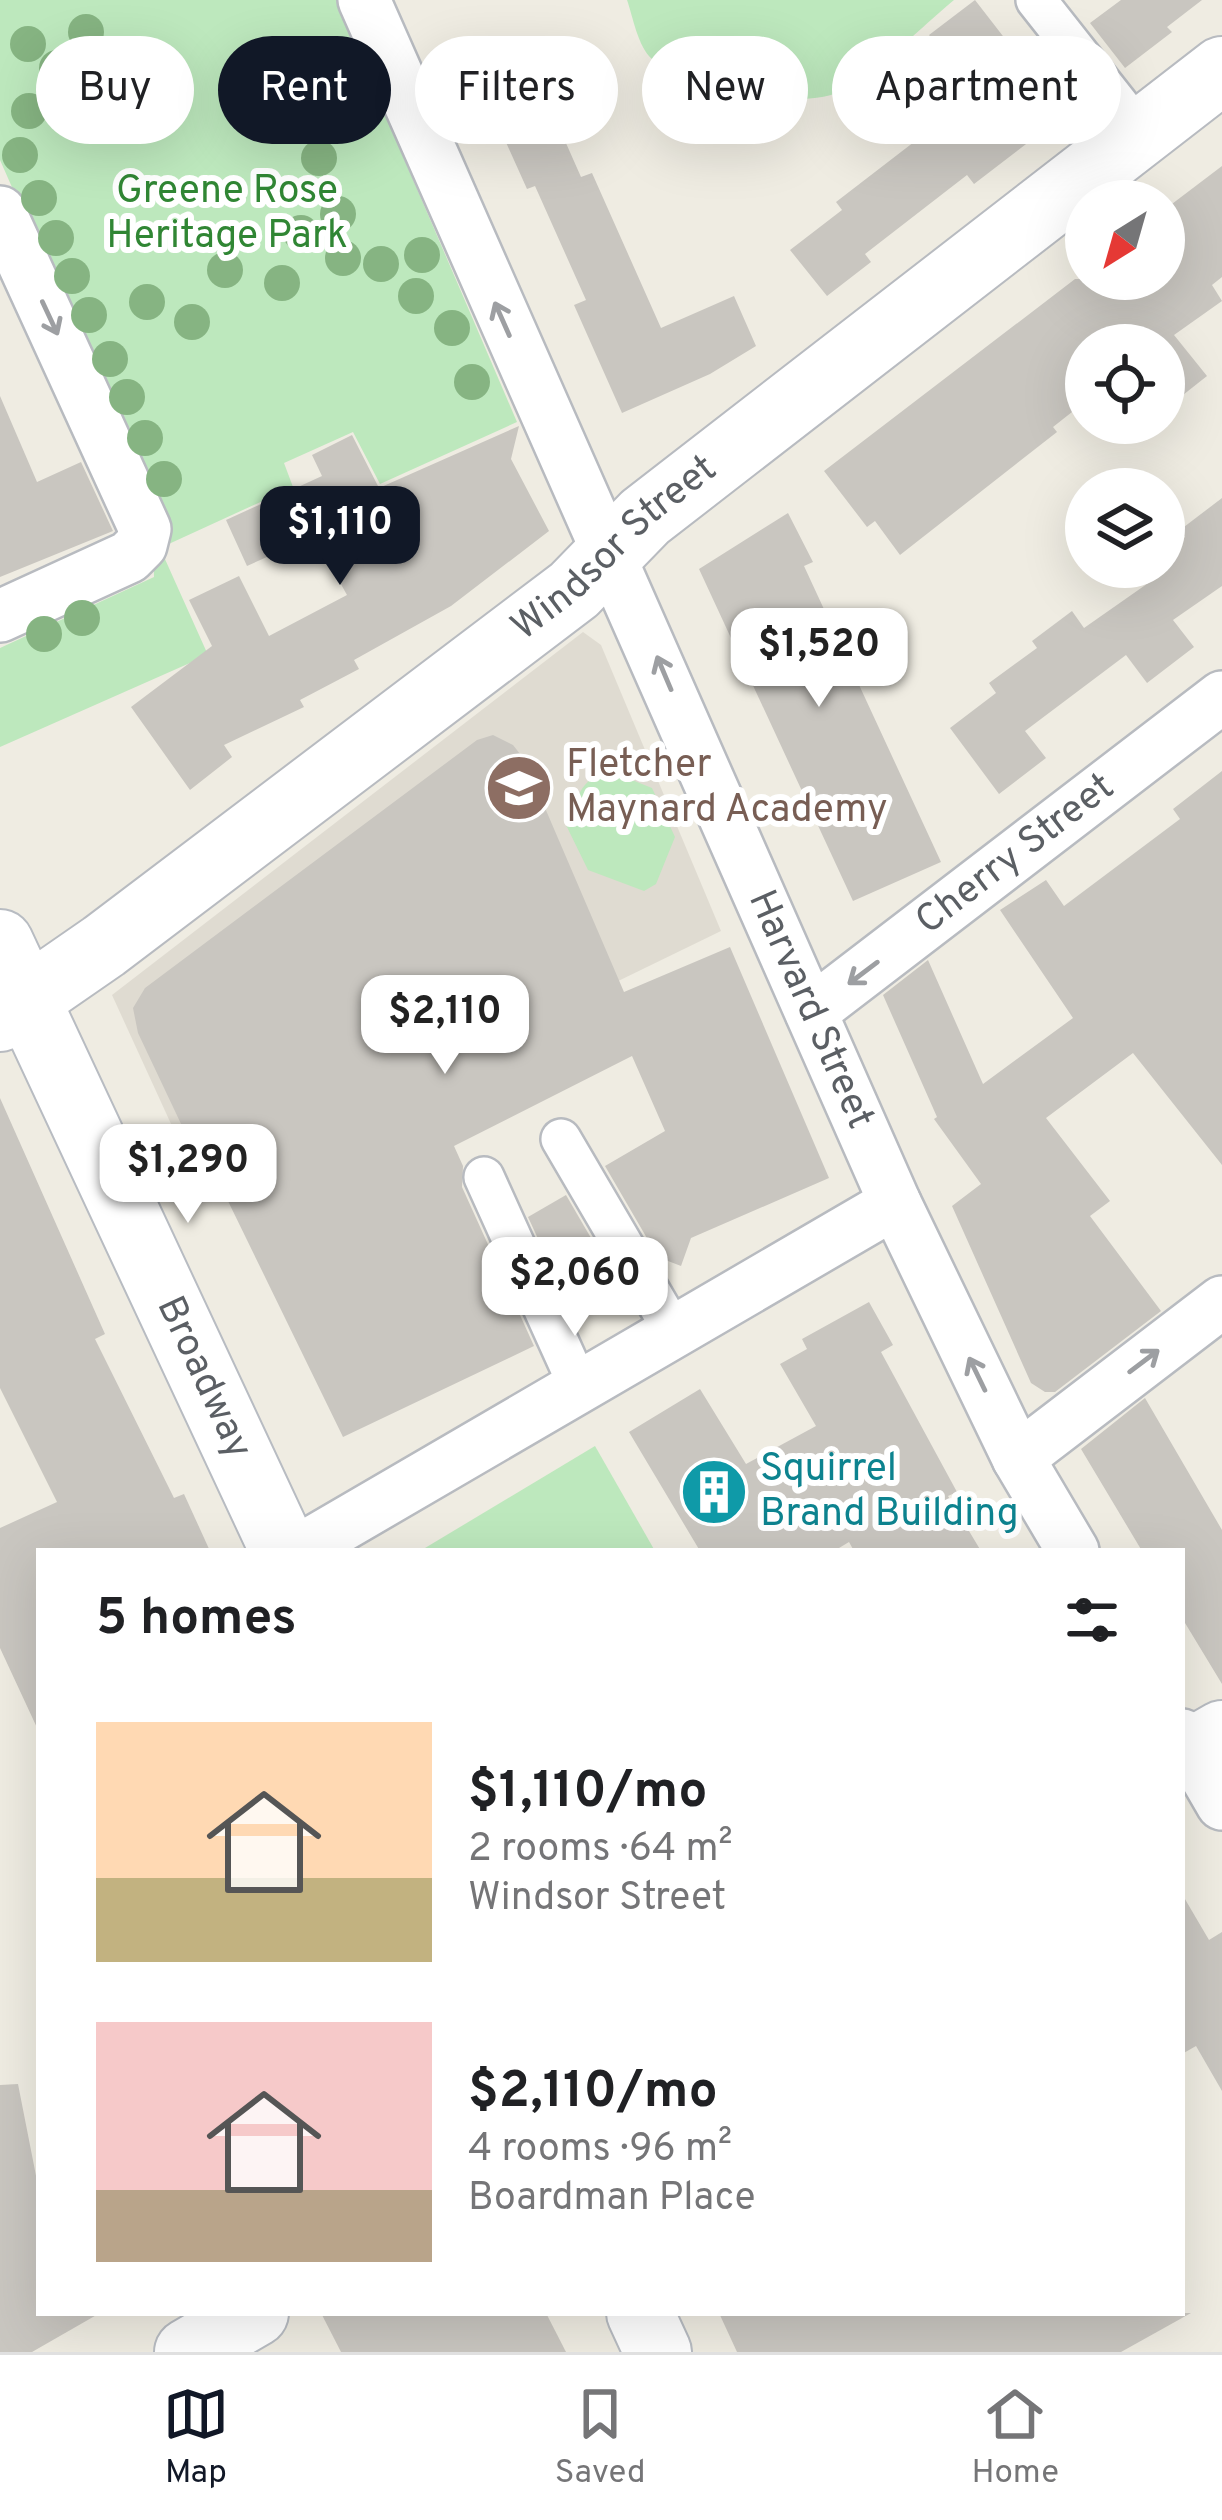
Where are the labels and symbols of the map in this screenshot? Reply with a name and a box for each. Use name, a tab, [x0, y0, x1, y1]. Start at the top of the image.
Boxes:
park label: Greene Rose Heritage Park	[106, 168, 348, 262]
north arrow	[1065, 180, 1185, 300]
one-way arrow	[40, 299, 62, 335]
one-way arrow	[489, 301, 511, 337]
street label: Windsor Street	[502, 445, 727, 653]
pin: $1,110	[242, 486, 438, 588]
pin: $1,520	[721, 608, 917, 710]
one-way arrow	[652, 655, 673, 692]
place label: Fletcher Maynard Academy	[566, 742, 888, 836]
school or university icon: Fletcher Maynard Academy	[484, 753, 554, 823]
street label: Cherry Street	[907, 764, 1125, 947]
street label: Harvard Street	[736, 883, 884, 1137]
one-way arrow	[847, 960, 880, 985]
pin: $2,110	[347, 975, 543, 1077]
pin: $1,290	[90, 1124, 286, 1226]
pin: $2,060	[477, 1237, 673, 1339]
street label: Broadway	[144, 1289, 262, 1467]
one-way arrow	[1128, 1349, 1160, 1375]
one-way arrow	[965, 1357, 988, 1392]
place label: Squirrel Brand Building	[760, 1446, 1019, 1540]
building icon: Squirrel Brand Building	[679, 1457, 749, 1527]

